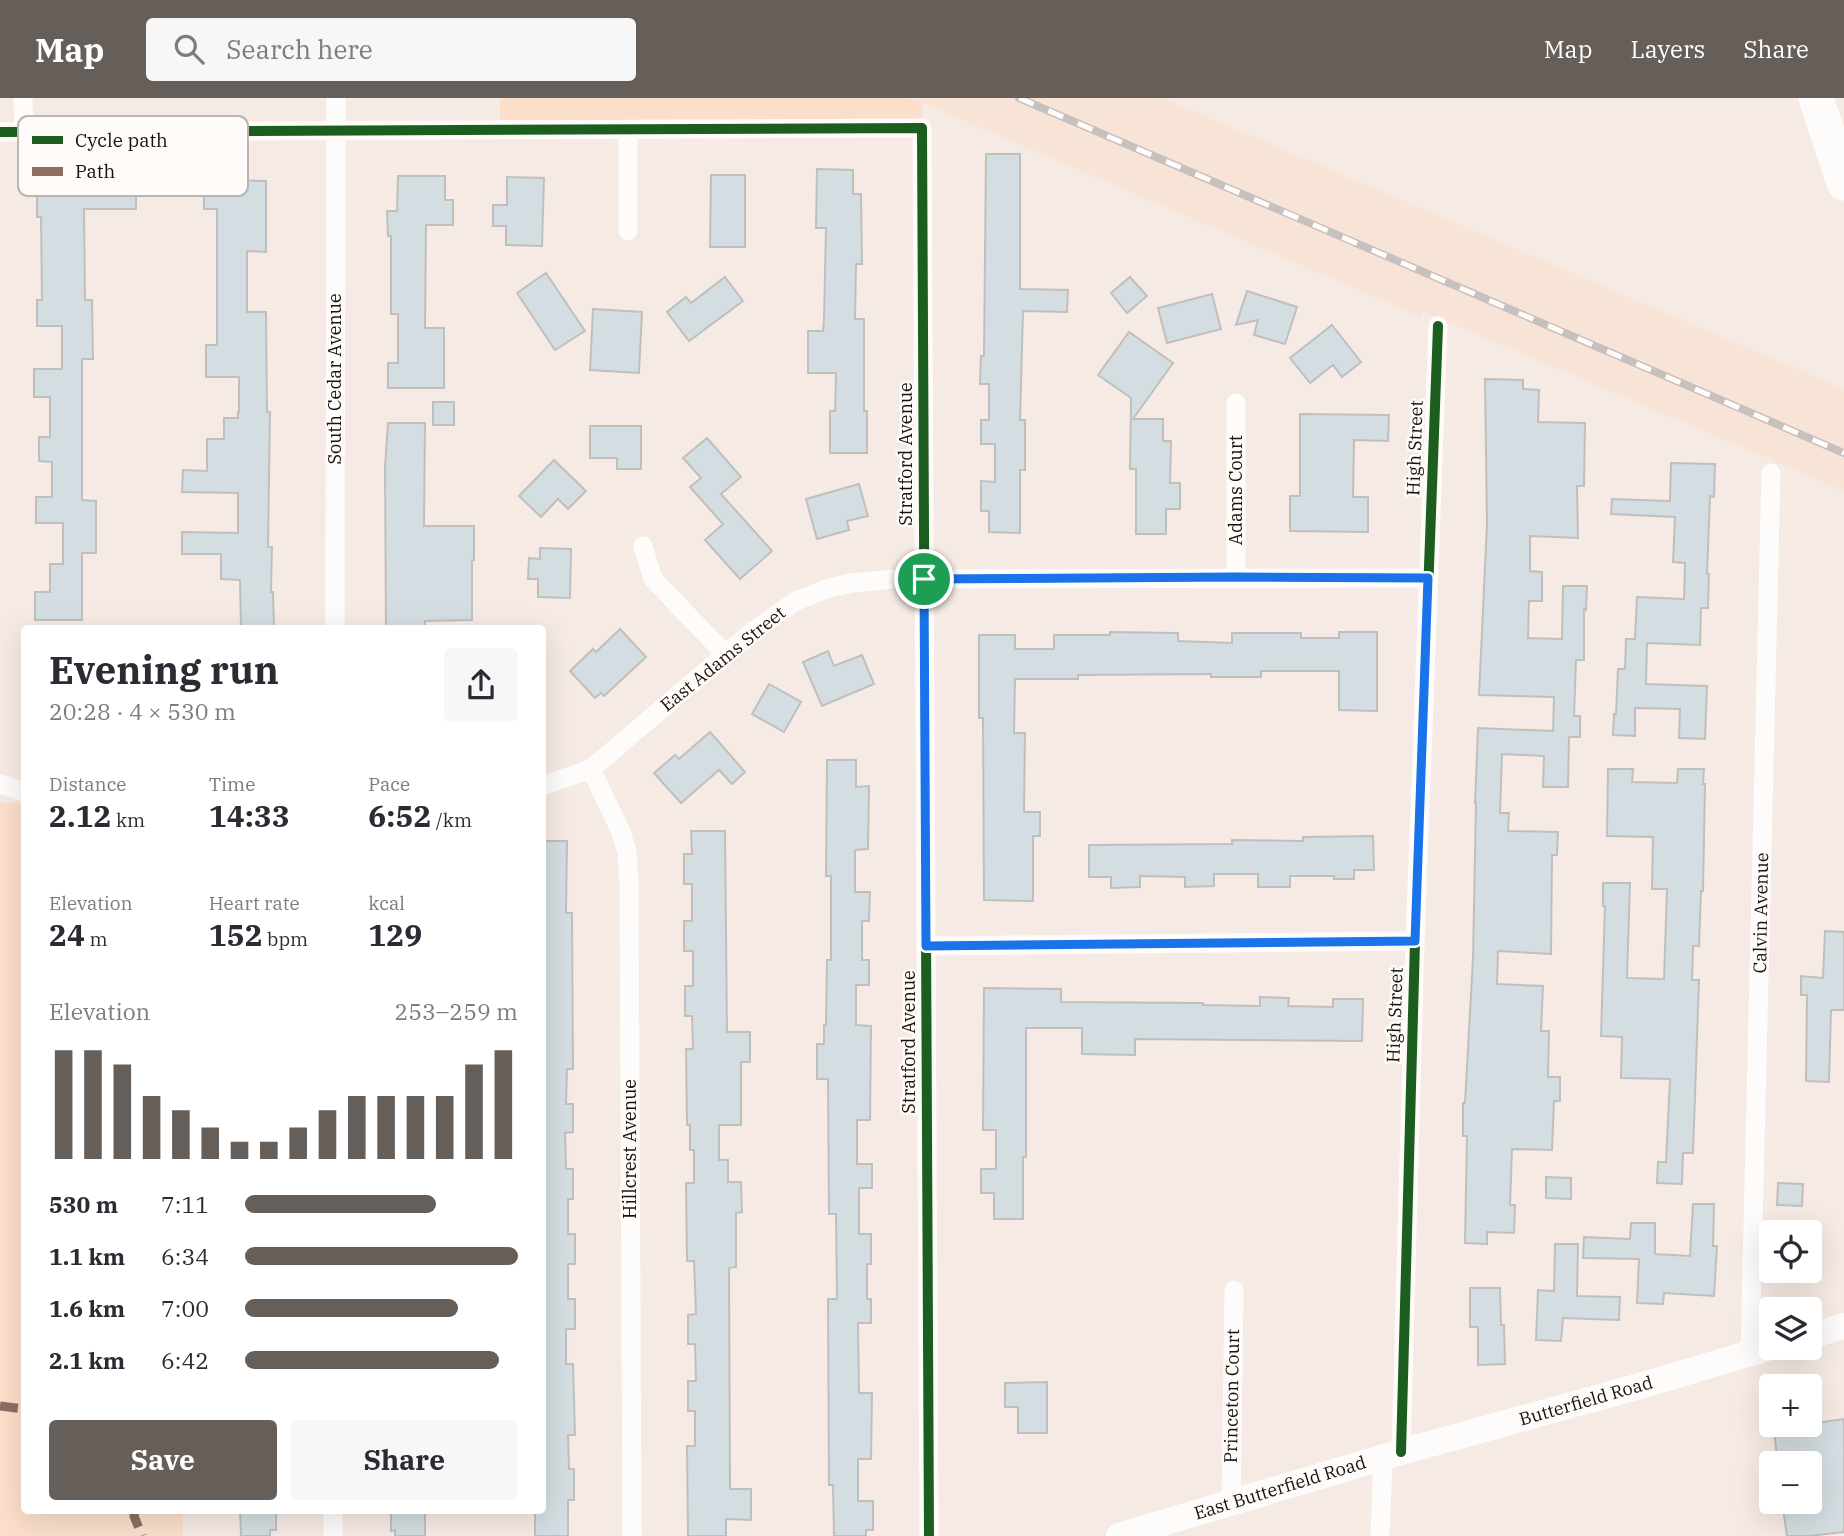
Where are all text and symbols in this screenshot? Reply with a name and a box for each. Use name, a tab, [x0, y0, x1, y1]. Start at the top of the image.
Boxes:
search box	[146, 18, 636, 81]
text: Map	[35, 28, 104, 71]
icon: search	[170, 30, 208, 68]
text: Search here	[226, 32, 373, 66]
text: Map	[1544, 33, 1592, 65]
text: Layers	[1630, 33, 1705, 65]
text: Share	[1743, 33, 1809, 65]
legend	[18, 116, 248, 196]
text: Cycle path	[75, 128, 168, 152]
text: Path	[75, 159, 115, 183]
street label: South Cedar Avenue	[323, 293, 346, 465]
street label: Stratford Avenue	[894, 382, 917, 526]
street label: High Street	[1401, 400, 1428, 496]
street label: Adams Court	[1224, 435, 1247, 545]
pin	[894, 549, 954, 609]
icon: arrive	[905, 560, 943, 598]
street label: East Adams Street	[656, 601, 790, 716]
text: Evening run	[49, 645, 279, 694]
button: share	[444, 648, 518, 722]
text: 20:28 · 4 × 530 m	[49, 696, 236, 726]
text: Distance	[49, 772, 127, 796]
text: Time	[209, 772, 255, 796]
text: Pace	[368, 772, 410, 796]
text: 2.12	[49, 796, 111, 835]
text: 14:33	[209, 796, 290, 835]
text: 6:52	[368, 796, 431, 835]
text: km	[111, 808, 145, 832]
text: /km	[431, 808, 472, 832]
street label: Calvin Avenue	[1748, 852, 1773, 974]
text: Elevation	[49, 891, 133, 915]
text: Heart rate	[209, 891, 300, 915]
text: kcal	[368, 891, 405, 915]
text: 24	[49, 915, 85, 954]
text: 152	[209, 915, 263, 954]
text: 129	[368, 915, 422, 954]
text: m	[85, 927, 108, 951]
text: bpm	[263, 927, 308, 951]
street label: High Street	[1381, 967, 1408, 1063]
street label: Stratford Avenue	[897, 970, 920, 1114]
text: Elevation	[49, 996, 150, 1026]
text: 253–259 m	[394, 996, 518, 1026]
street label: Hillcrest Avenue	[618, 1079, 641, 1219]
text: 530 m	[49, 1189, 118, 1219]
text: 7:11	[161, 1189, 209, 1219]
map controls	[1759, 1220, 1822, 1514]
button: locate	[1759, 1220, 1822, 1283]
text: 1.1 km	[49, 1241, 125, 1271]
text: 6:34	[161, 1241, 209, 1271]
text: 1.6 km	[49, 1293, 125, 1323]
text: 7:00	[161, 1293, 209, 1323]
button: layers	[1759, 1297, 1822, 1360]
street label: Princeton Court	[1219, 1329, 1244, 1463]
text: 2.1 km	[49, 1345, 125, 1375]
text: 6:42	[161, 1345, 209, 1375]
street label: Butterfield Road	[1516, 1370, 1655, 1431]
button: +	[1759, 1374, 1822, 1437]
button: Save	[49, 1420, 277, 1500]
button: Share	[291, 1420, 518, 1500]
street label: East Butterfield Road	[1191, 1450, 1369, 1525]
button: −	[1759, 1451, 1822, 1514]

